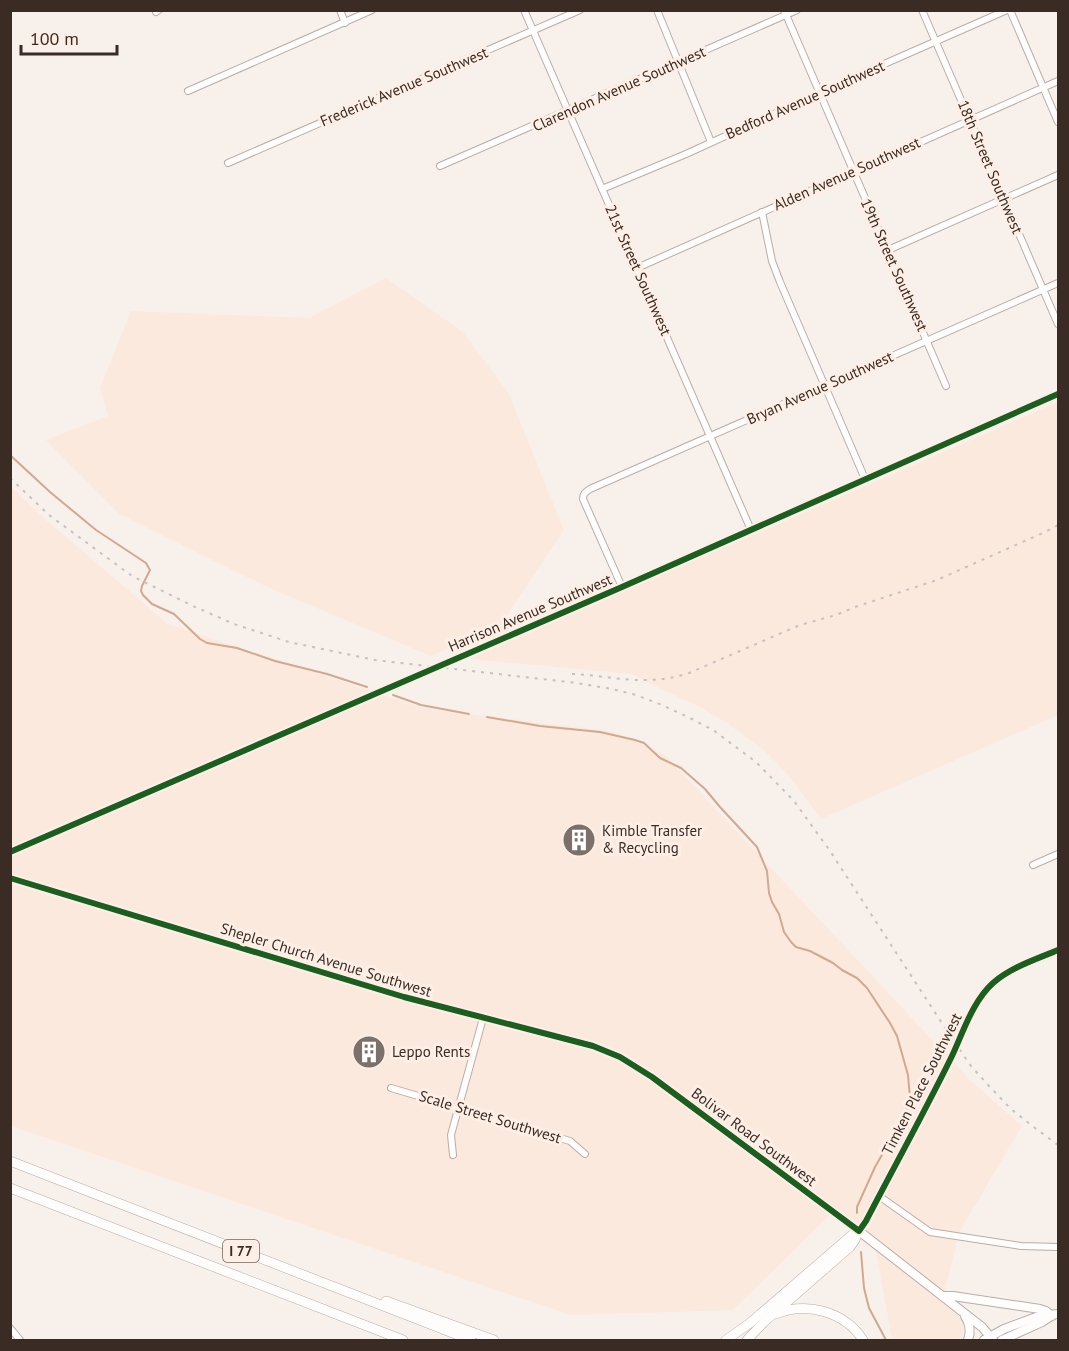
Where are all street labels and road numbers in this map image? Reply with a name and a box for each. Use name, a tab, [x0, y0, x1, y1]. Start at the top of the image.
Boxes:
street label: Clarendon Avenue Southwest	[529, 42, 708, 135]
street label: Frederick Avenue Southwest	[317, 43, 491, 131]
street label: Bedford Avenue Southwest	[722, 56, 887, 143]
street label: 18th Street Southwest	[954, 97, 1027, 236]
street label: Alden Avenue Southwest	[770, 133, 923, 214]
street label: 19th Street Southwest	[857, 196, 932, 334]
street label: 21st Street Southwest	[601, 201, 676, 338]
street label: Bryan Avenue Southwest	[744, 347, 896, 428]
street label: Harrison Avenue Southwest	[445, 569, 614, 656]
street label: Shepler Church Avenue Southwest	[218, 918, 434, 1001]
street label: Timken Place Southwest	[877, 1010, 966, 1158]
street label: Bolivar Road Southwest	[688, 1083, 821, 1190]
street label: Scale Street Southwest	[417, 1086, 564, 1147]
road number: I 77	[223, 1240, 259, 1262]

